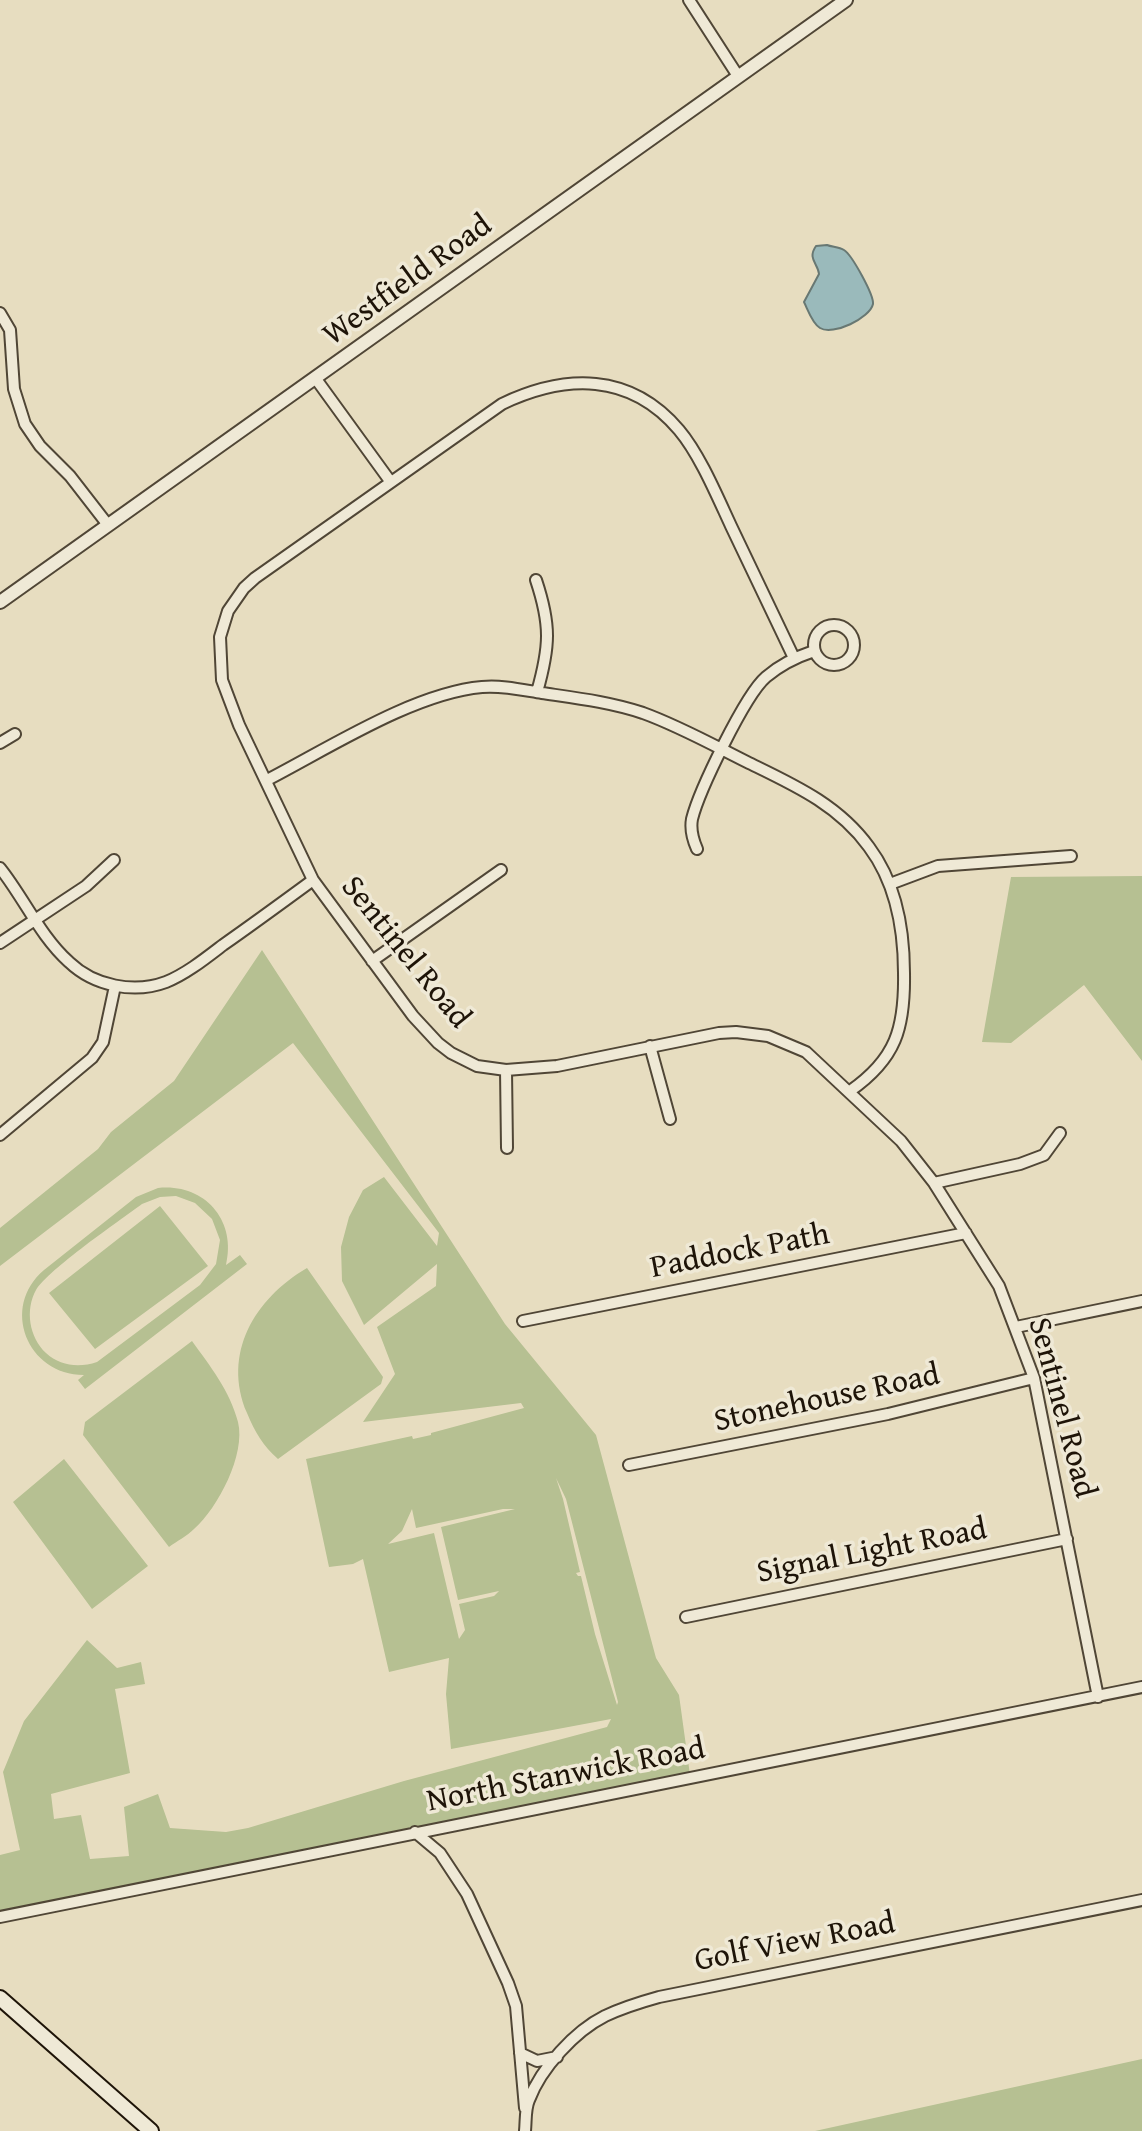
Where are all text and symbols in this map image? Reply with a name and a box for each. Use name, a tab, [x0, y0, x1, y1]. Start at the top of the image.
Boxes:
street label: Westfield Road	[316, 207, 500, 355]
street label: Sentinel Road	[332, 869, 478, 1037]
street label: Paddock Path	[647, 1216, 833, 1288]
street label: Sentinel Road	[1019, 1314, 1103, 1502]
street label: Stonehouse Road	[711, 1356, 943, 1442]
street label: Signal Light Road	[754, 1511, 990, 1593]
street label: North Stanwick Road	[424, 1730, 708, 1822]
street label: Golf View Road	[692, 1905, 898, 1981]

